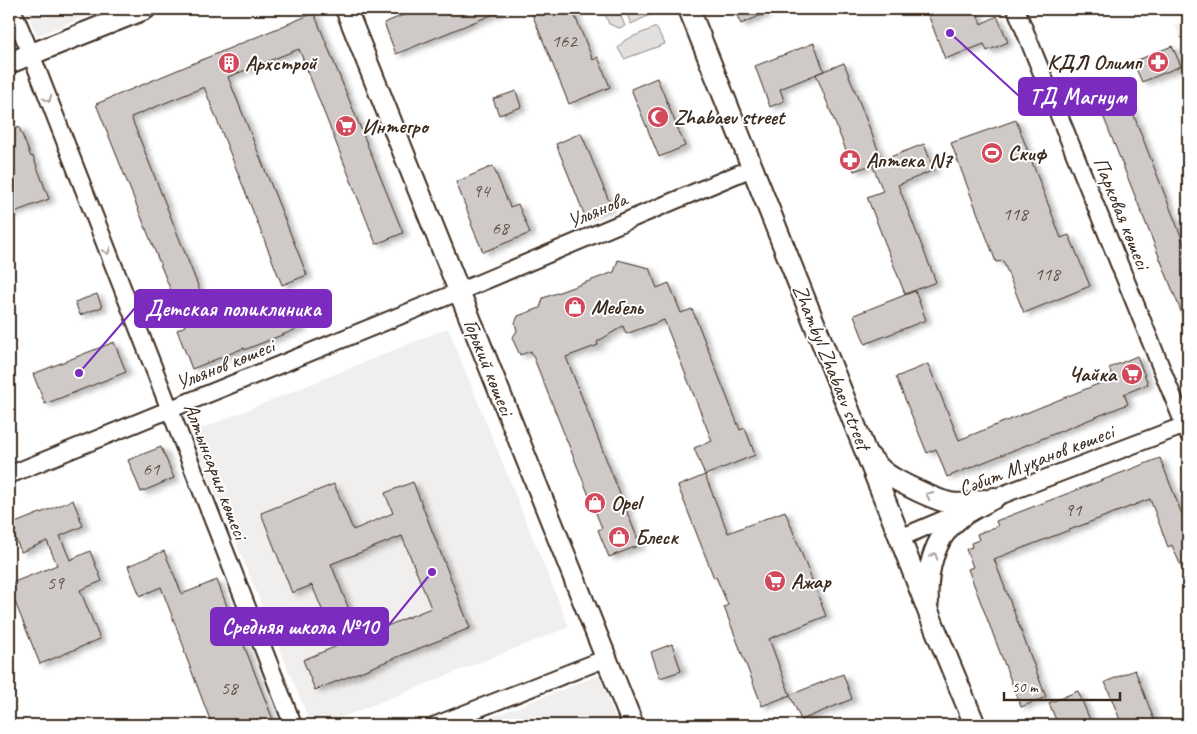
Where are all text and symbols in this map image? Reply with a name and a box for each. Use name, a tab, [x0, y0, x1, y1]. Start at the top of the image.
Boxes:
house number: 162	[551, 29, 578, 53]
place label: КДЛ Олимп	[1047, 49, 1143, 75]
place label: Архстрой	[245, 50, 318, 76]
pharmacy icon: КДЛ Олимп	[1146, 50, 1170, 74]
building icon: Архстрой	[217, 51, 241, 75]
callout: ТД Магнум	[1019, 78, 1136, 115]
text: ТД Магнум	[1029, 83, 1128, 111]
one-way arrow	[43, 95, 53, 103]
place label: Zhabaev street	[674, 104, 786, 130]
mosque icon: Zhabaev street	[646, 105, 670, 129]
place label: Интегро	[362, 113, 431, 139]
supermarket icon: Интегро	[334, 114, 358, 138]
place label: Скиф	[1008, 140, 1047, 166]
sports icon: Скиф	[980, 141, 1004, 165]
place label: Аптека N7	[866, 147, 954, 173]
pharmacy icon: Аптека N7	[838, 148, 862, 172]
street label: Парковая көшесі	[1088, 153, 1157, 276]
house number: 94	[472, 179, 492, 203]
street label: Ульянова	[564, 185, 633, 234]
house number: 118	[1002, 202, 1030, 226]
house number: 68	[491, 216, 511, 240]
one-way arrow	[101, 246, 111, 255]
house number: 118	[1034, 262, 1062, 286]
street label: Zhambyl Zhabaev street	[787, 281, 878, 456]
callout: Детская поликлиника	[135, 290, 331, 327]
place label: Мебель	[591, 294, 645, 320]
text: Детская поликлиника	[145, 295, 322, 323]
shop icon: Мебель	[563, 295, 587, 319]
street label: Горький көшесі	[458, 315, 521, 422]
street label: Ульянов көшесі	[172, 331, 281, 395]
place label: Чайка	[1068, 361, 1118, 387]
supermarket icon: Чайка	[1120, 362, 1144, 386]
street label: Алтынсарин көшесі	[178, 399, 255, 546]
street label: Сәбит Мұқанов көшесі	[955, 417, 1120, 502]
house number: 61	[142, 457, 161, 481]
place label: Opel	[611, 490, 645, 516]
shop icon: Opel	[583, 491, 607, 515]
one-way arrow	[926, 491, 935, 501]
house number: 91	[1064, 498, 1083, 522]
place label: Блеск	[635, 524, 679, 550]
shop icon: Блеск	[607, 525, 631, 549]
one-way arrow	[929, 552, 939, 560]
place label: Ажар	[791, 568, 832, 594]
supermarket icon: Ажар	[763, 569, 787, 593]
house number: 59	[46, 571, 65, 595]
callout: Средняя школа №10	[211, 608, 388, 645]
text: Средняя школа №10	[222, 613, 380, 641]
scale bar	[1004, 669, 1121, 701]
house number: 58	[220, 676, 240, 700]
text: 50 m	[1012, 678, 1039, 697]

